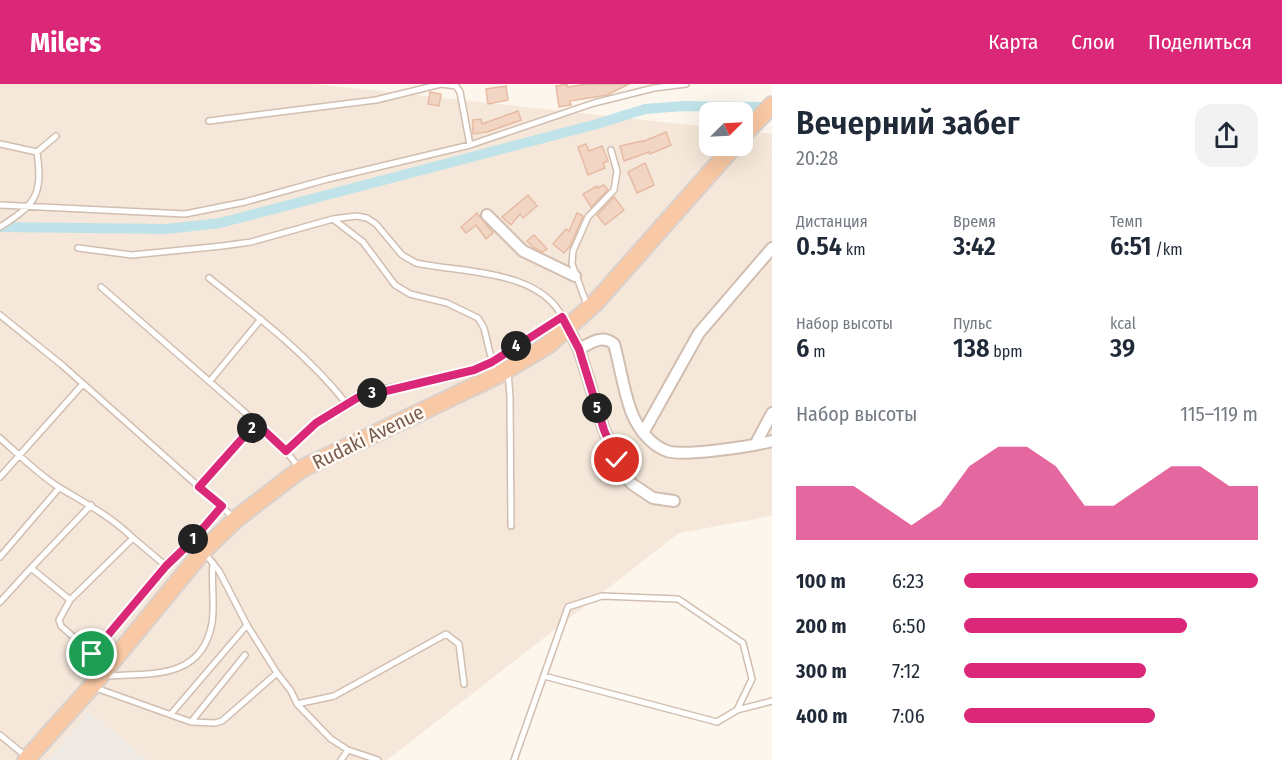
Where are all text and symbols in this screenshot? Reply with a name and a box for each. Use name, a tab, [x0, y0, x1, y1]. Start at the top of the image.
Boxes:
text: Milers	[30, 26, 101, 59]
text: Карта	[988, 29, 1038, 55]
text: Слои	[1071, 29, 1115, 55]
text: Поделиться	[1148, 29, 1252, 55]
north arrow	[699, 102, 753, 156]
map controls	[699, 102, 753, 156]
text: Вечерний забег	[796, 103, 1020, 143]
button: share	[1195, 104, 1258, 167]
text: 20:28	[796, 146, 838, 170]
text: Дистанция	[796, 212, 868, 231]
text: Время	[953, 212, 996, 231]
text: Темп	[1110, 212, 1143, 231]
text: 0.54	[796, 231, 842, 262]
text: 3:42	[953, 231, 996, 262]
text: 6:51	[1110, 231, 1152, 262]
text: km	[842, 240, 865, 259]
text: /km	[1152, 240, 1183, 259]
text: Набор высоты	[796, 314, 893, 333]
text: Пульс	[953, 314, 992, 333]
text: kcal	[1110, 314, 1136, 333]
pin: 4	[501, 331, 531, 361]
text: 6	[796, 333, 809, 364]
text: 138	[953, 333, 990, 364]
text: 39	[1110, 333, 1135, 364]
text: 4	[512, 336, 520, 355]
text: m	[809, 342, 826, 361]
text: bpm	[990, 342, 1023, 361]
pin: 3	[357, 378, 387, 408]
text: 3	[368, 383, 376, 402]
pin: 5	[582, 393, 612, 423]
text: 5	[593, 398, 601, 417]
street label: Rudaki Avenue	[308, 400, 428, 474]
text: Набор высоты	[796, 402, 917, 426]
text: 115–119 m	[1180, 402, 1258, 426]
pin: 2	[237, 413, 267, 443]
text: 2	[248, 418, 256, 437]
pin	[591, 434, 642, 485]
icon: check	[600, 443, 633, 476]
pin: 1	[178, 524, 208, 554]
text: 1	[190, 529, 196, 548]
text: 100 m	[796, 569, 846, 593]
text: 6:23	[892, 569, 924, 593]
text: 200 m	[796, 614, 847, 638]
text: 6:50	[892, 614, 926, 638]
pin	[66, 628, 117, 679]
icon: arrive	[75, 637, 108, 670]
text: 300 m	[796, 659, 847, 683]
text: 7:12	[892, 659, 920, 683]
text: 400 m	[796, 704, 848, 728]
text: 7:06	[892, 704, 925, 728]

